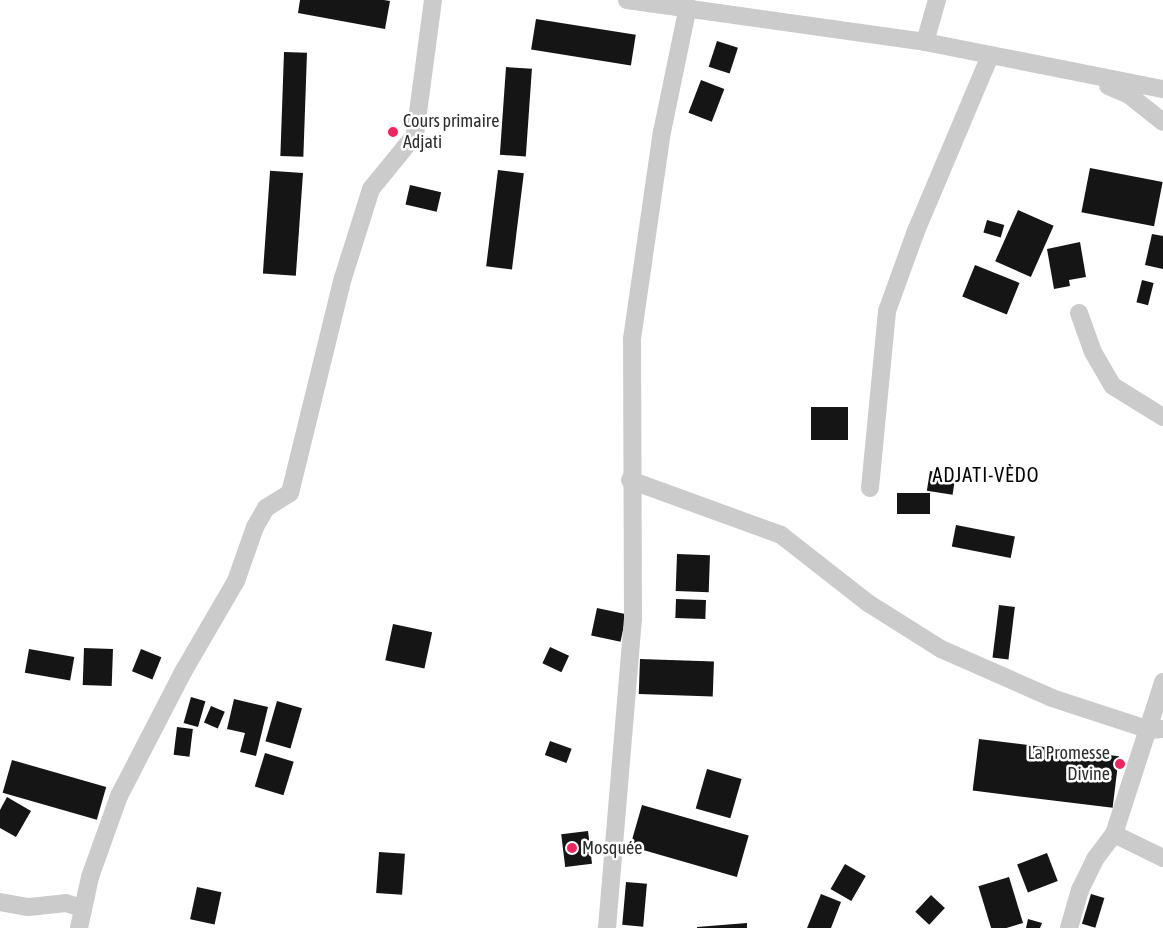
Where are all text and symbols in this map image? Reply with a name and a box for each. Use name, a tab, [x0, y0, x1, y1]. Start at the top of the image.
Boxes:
place label: Cours primaire Adjati	[403, 111, 499, 154]
marker: Cours primaire Adjati	[387, 126, 399, 138]
district label: ADJATI-VÈDO	[931, 462, 1041, 486]
place label: La Promesse Divine	[1028, 743, 1110, 786]
marker: La Promesse Divine	[1114, 758, 1126, 770]
place label: Mosquée	[582, 837, 642, 859]
marker: Mosquée	[566, 842, 578, 854]

